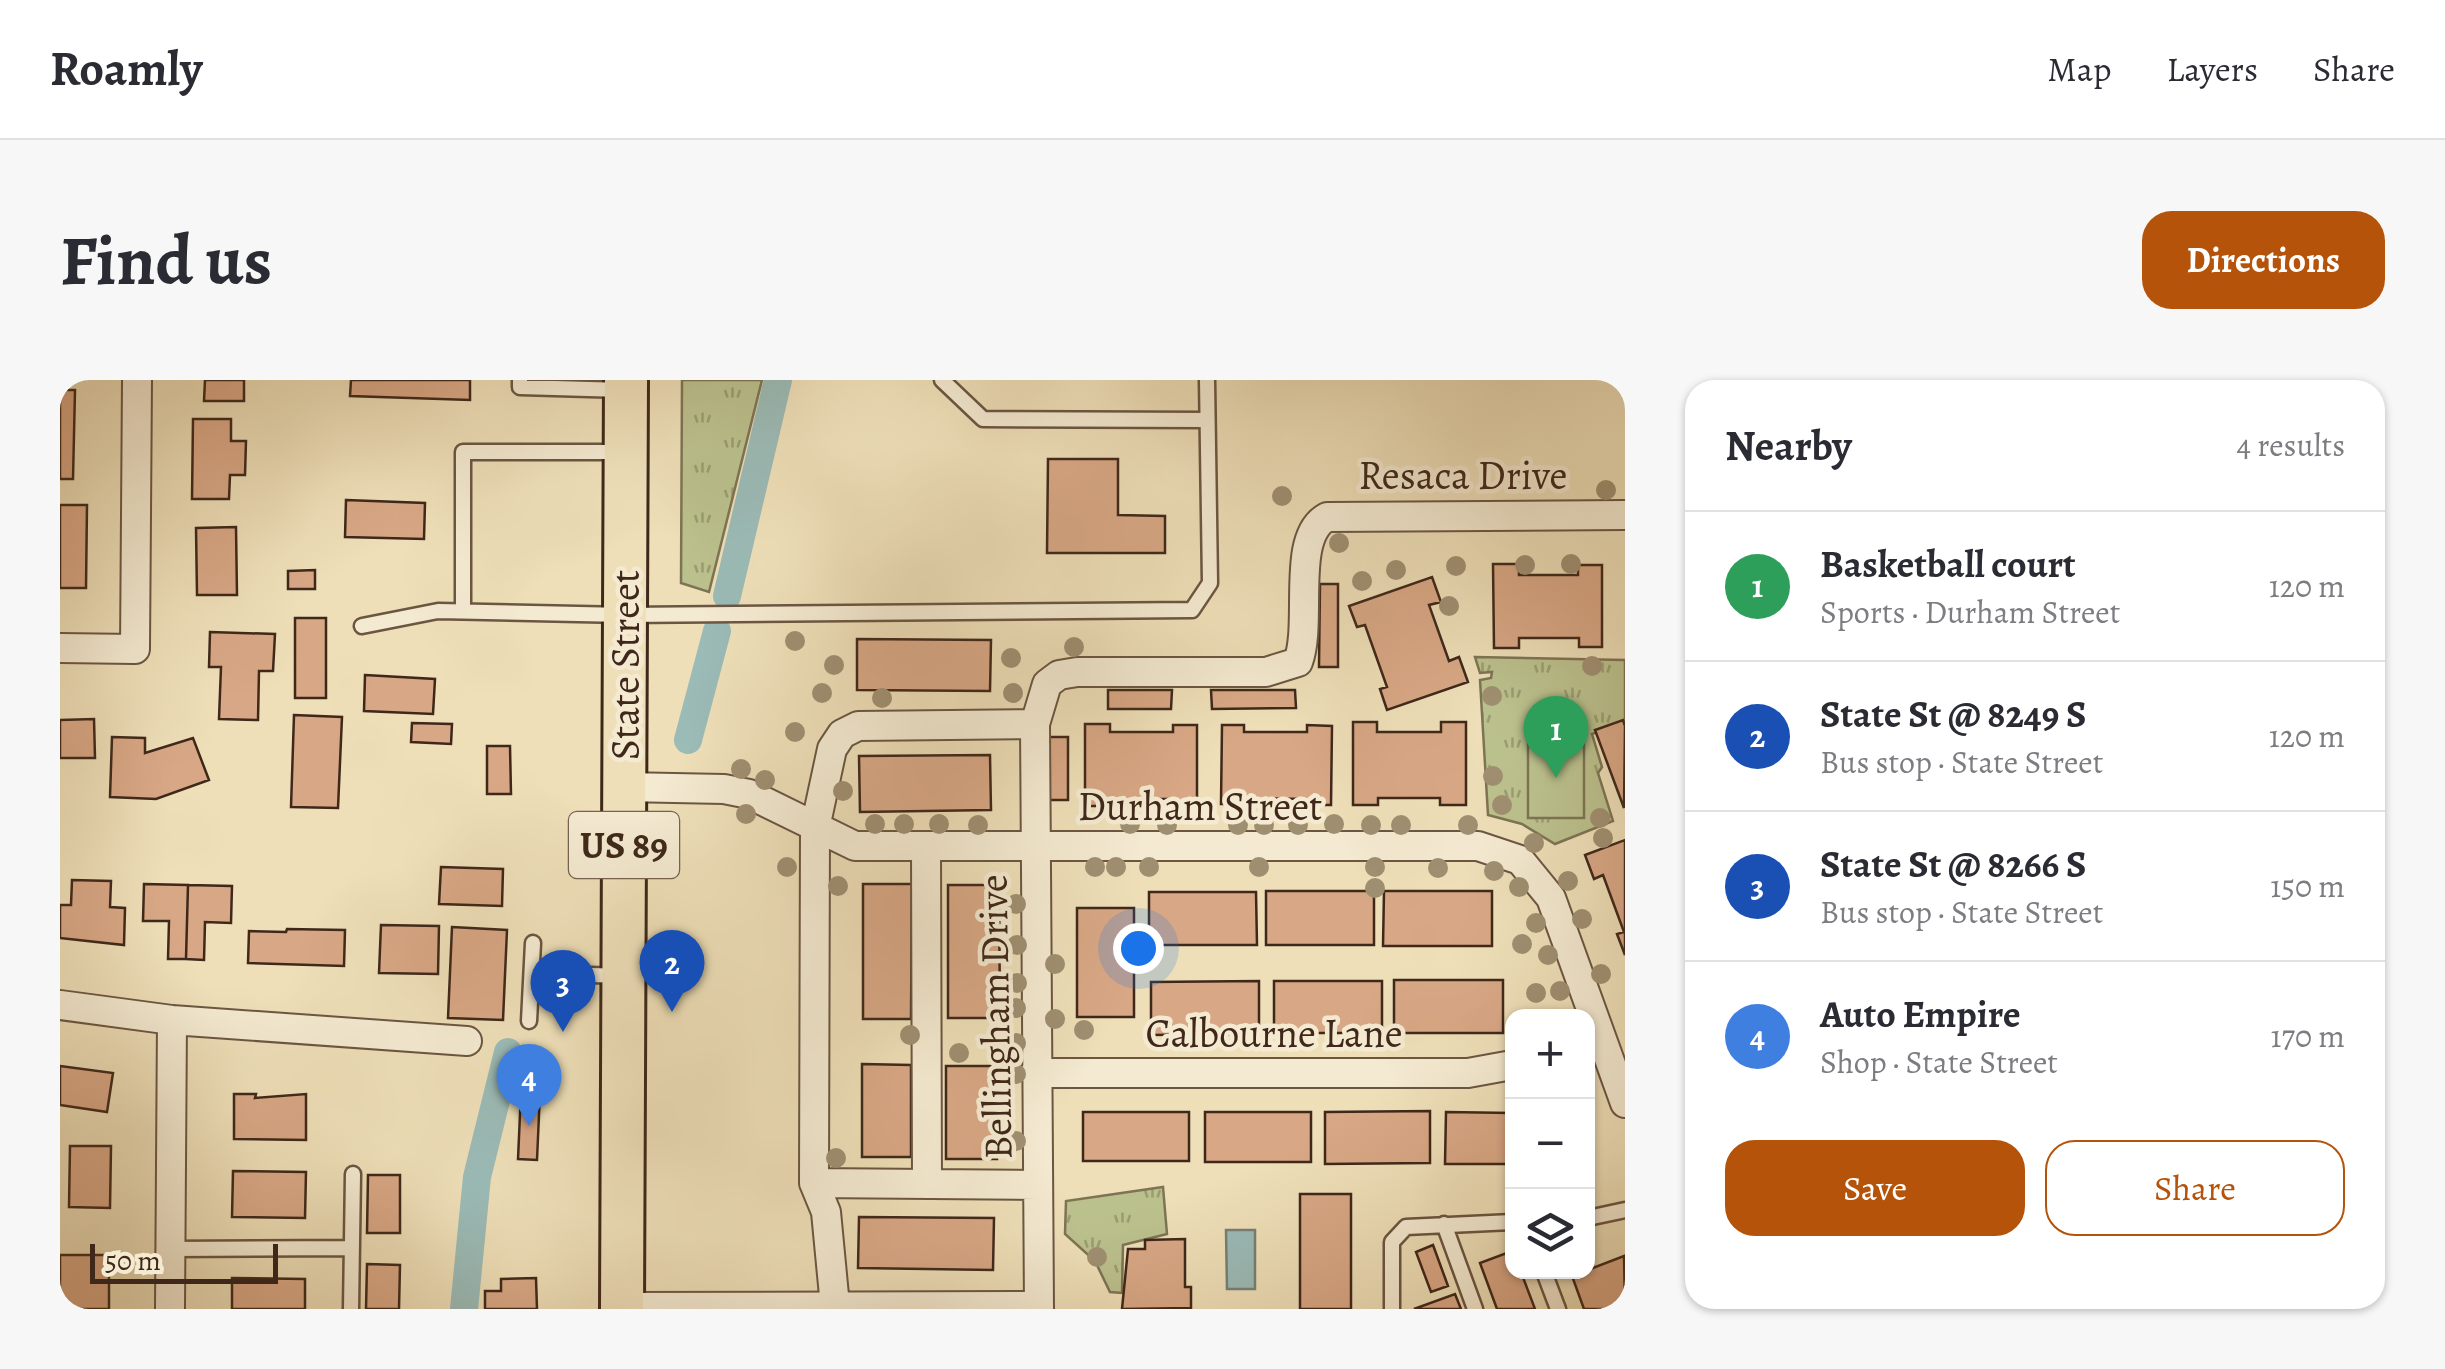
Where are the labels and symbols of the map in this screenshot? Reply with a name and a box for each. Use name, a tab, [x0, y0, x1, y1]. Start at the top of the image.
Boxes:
street label: Resaca Drive	[1359, 448, 1567, 503]
street label: State Street	[598, 570, 653, 760]
pin: 1	[1524, 696, 1588, 778]
street label: Durham Street	[1078, 779, 1322, 834]
road number: US 89	[569, 812, 679, 878]
street label: Bellingham Drive	[966, 874, 1025, 1160]
your location	[1113, 923, 1164, 974]
pin: 2	[640, 930, 704, 1012]
pin: 3	[530, 950, 596, 1032]
street label: Calbourne Lane	[1145, 1006, 1403, 1061]
pin: 4	[496, 1044, 562, 1126]
scale bar	[90, 1239, 278, 1284]

